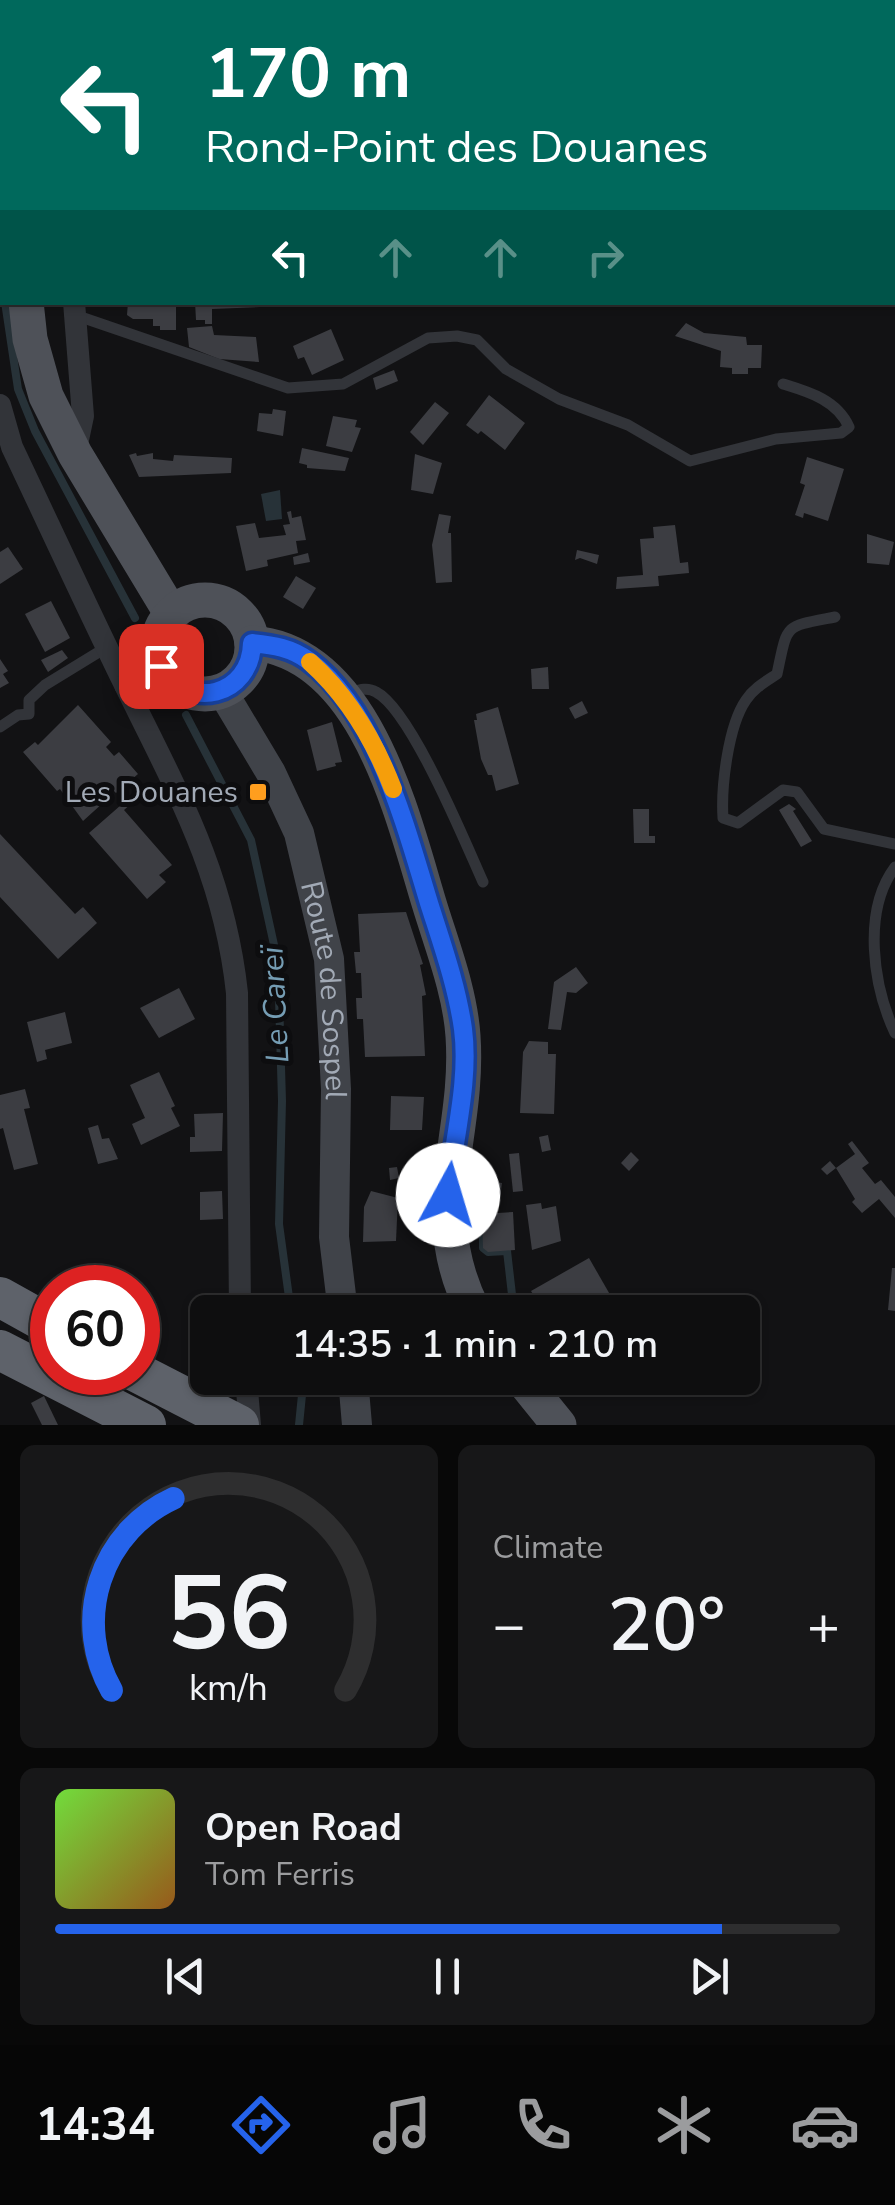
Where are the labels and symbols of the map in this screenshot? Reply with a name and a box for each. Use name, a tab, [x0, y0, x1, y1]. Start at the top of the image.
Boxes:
pin	[119, 624, 204, 709]
place label: Les Douanes	[65, 772, 238, 813]
marker: Les Douanes	[247, 781, 269, 803]
street label: Route de Sospel	[291, 877, 357, 1100]
water label: Le Careï	[250, 942, 300, 1064]
position arrow	[396, 1143, 500, 1247]
speed limit sign: 60	[30, 1265, 160, 1395]

